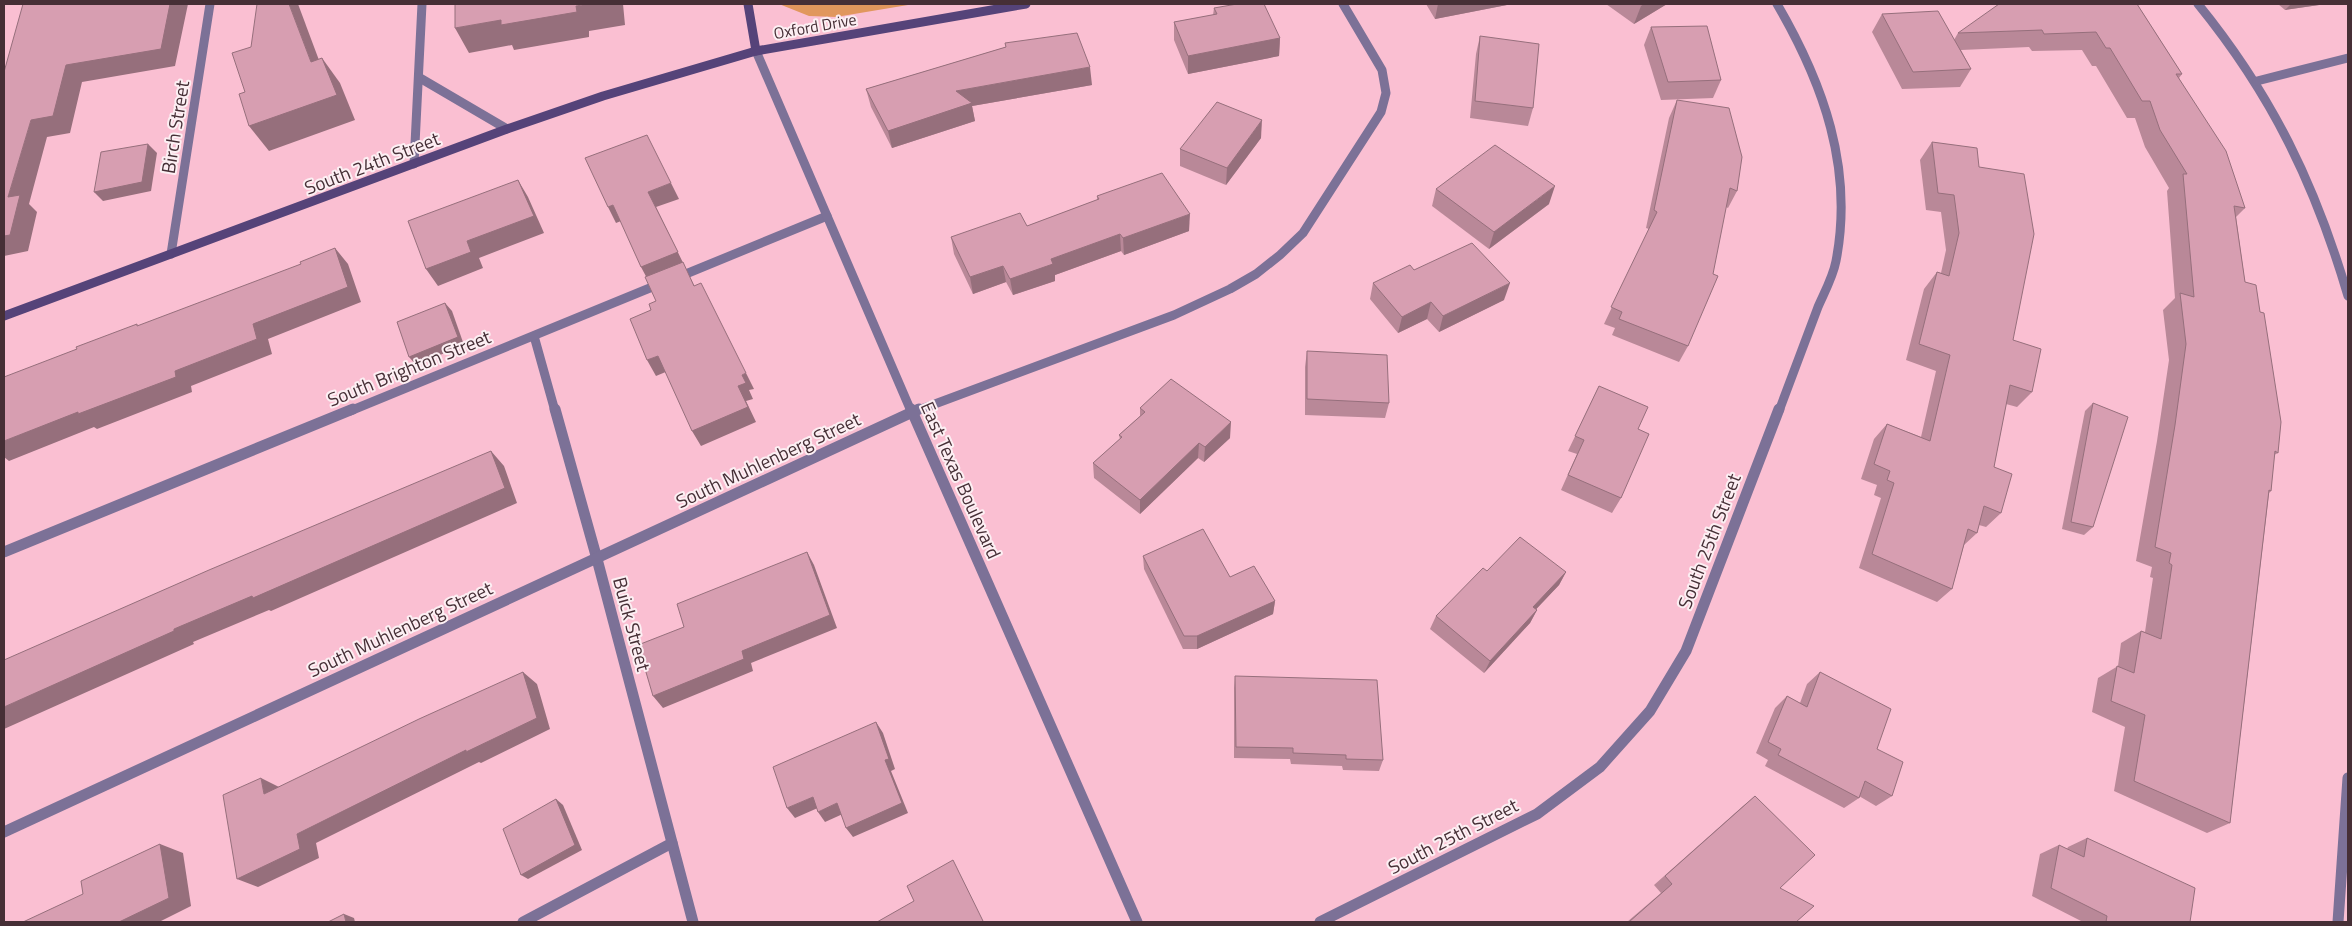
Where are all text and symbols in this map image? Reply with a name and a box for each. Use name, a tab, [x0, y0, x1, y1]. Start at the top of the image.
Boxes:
street label: Oxford Drive	[772, 7, 858, 45]
street label: Birch Street	[153, 78, 196, 176]
street label: South 24th Street	[300, 123, 444, 202]
street label: South Brighton Street	[323, 321, 495, 414]
street label: East Texas Boulevard	[914, 397, 1009, 563]
street label: South Muhlenberg Street	[671, 404, 865, 515]
street label: South 25th Street	[1669, 469, 1748, 613]
street label: South Muhlenberg Street	[303, 573, 497, 684]
street label: Buick Street	[606, 574, 659, 675]
street label: South 25th Street	[1383, 790, 1523, 881]

